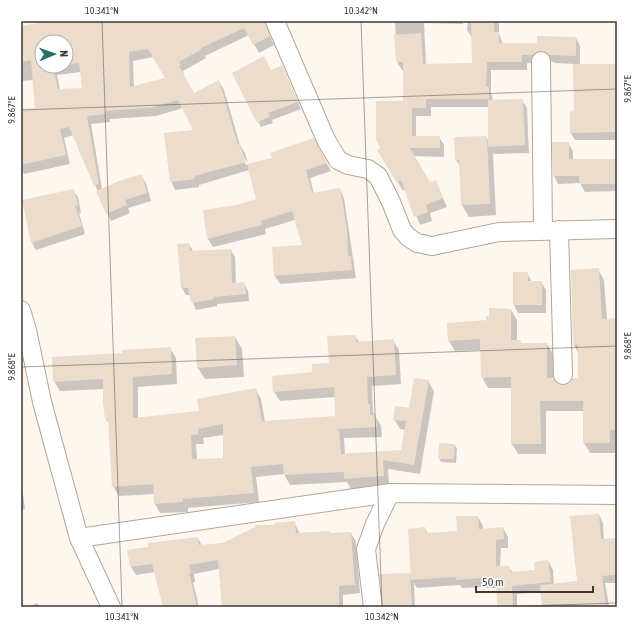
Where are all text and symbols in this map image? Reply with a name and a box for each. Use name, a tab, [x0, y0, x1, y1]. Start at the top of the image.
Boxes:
text: 10.341°N	[85, 5, 119, 16]
text: 10.342°N	[344, 5, 378, 16]
north arrow	[34, 34, 74, 74]
text: N	[58, 50, 70, 57]
text: 9.867°E	[622, 74, 633, 103]
text: 9.867°E	[6, 95, 17, 124]
text: 9.868°E	[622, 331, 633, 360]
text: 9.868°E	[6, 352, 17, 381]
scale bar	[476, 568, 593, 594]
text: 50 m	[482, 575, 504, 589]
text: 10.341°N	[105, 611, 139, 622]
text: 10.342°N	[365, 611, 399, 622]

